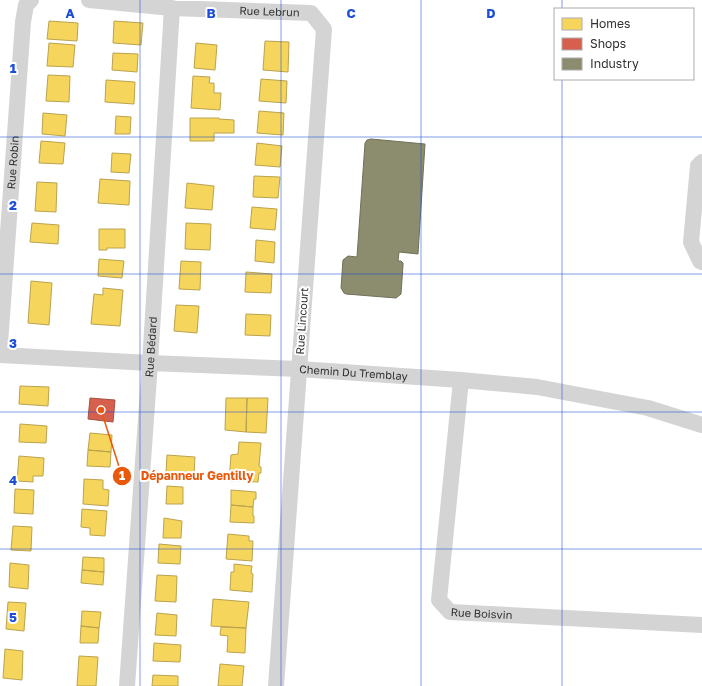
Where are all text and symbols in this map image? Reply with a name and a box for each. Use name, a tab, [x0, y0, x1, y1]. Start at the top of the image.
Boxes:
street label: Rue Lebrun	[239, 3, 300, 19]
text: A	[65, 5, 75, 21]
text: B	[206, 5, 216, 21]
text: C	[346, 5, 356, 21]
text: D	[486, 5, 496, 21]
legend	[554, 8, 694, 80]
text: Homes	[590, 16, 630, 31]
text: Shops	[590, 36, 626, 51]
text: Industry	[590, 56, 639, 71]
text: 1	[10, 60, 17, 76]
street label: Rue Robin	[4, 135, 21, 190]
text: 2	[9, 197, 17, 213]
street label: Rue Lincourt	[293, 287, 310, 355]
street label: Rue Bédard	[142, 316, 159, 378]
text: 3	[9, 335, 17, 351]
street label: Chemin Du Tremblay	[299, 362, 408, 382]
callout: Dépanneur Gentilly	[112, 464, 261, 488]
text: 1	[119, 468, 125, 483]
text: Dépanneur Gentilly	[141, 468, 254, 483]
text: 4	[9, 472, 17, 488]
street label: Rue Boisvin	[450, 605, 513, 621]
text: 5	[9, 609, 17, 625]

